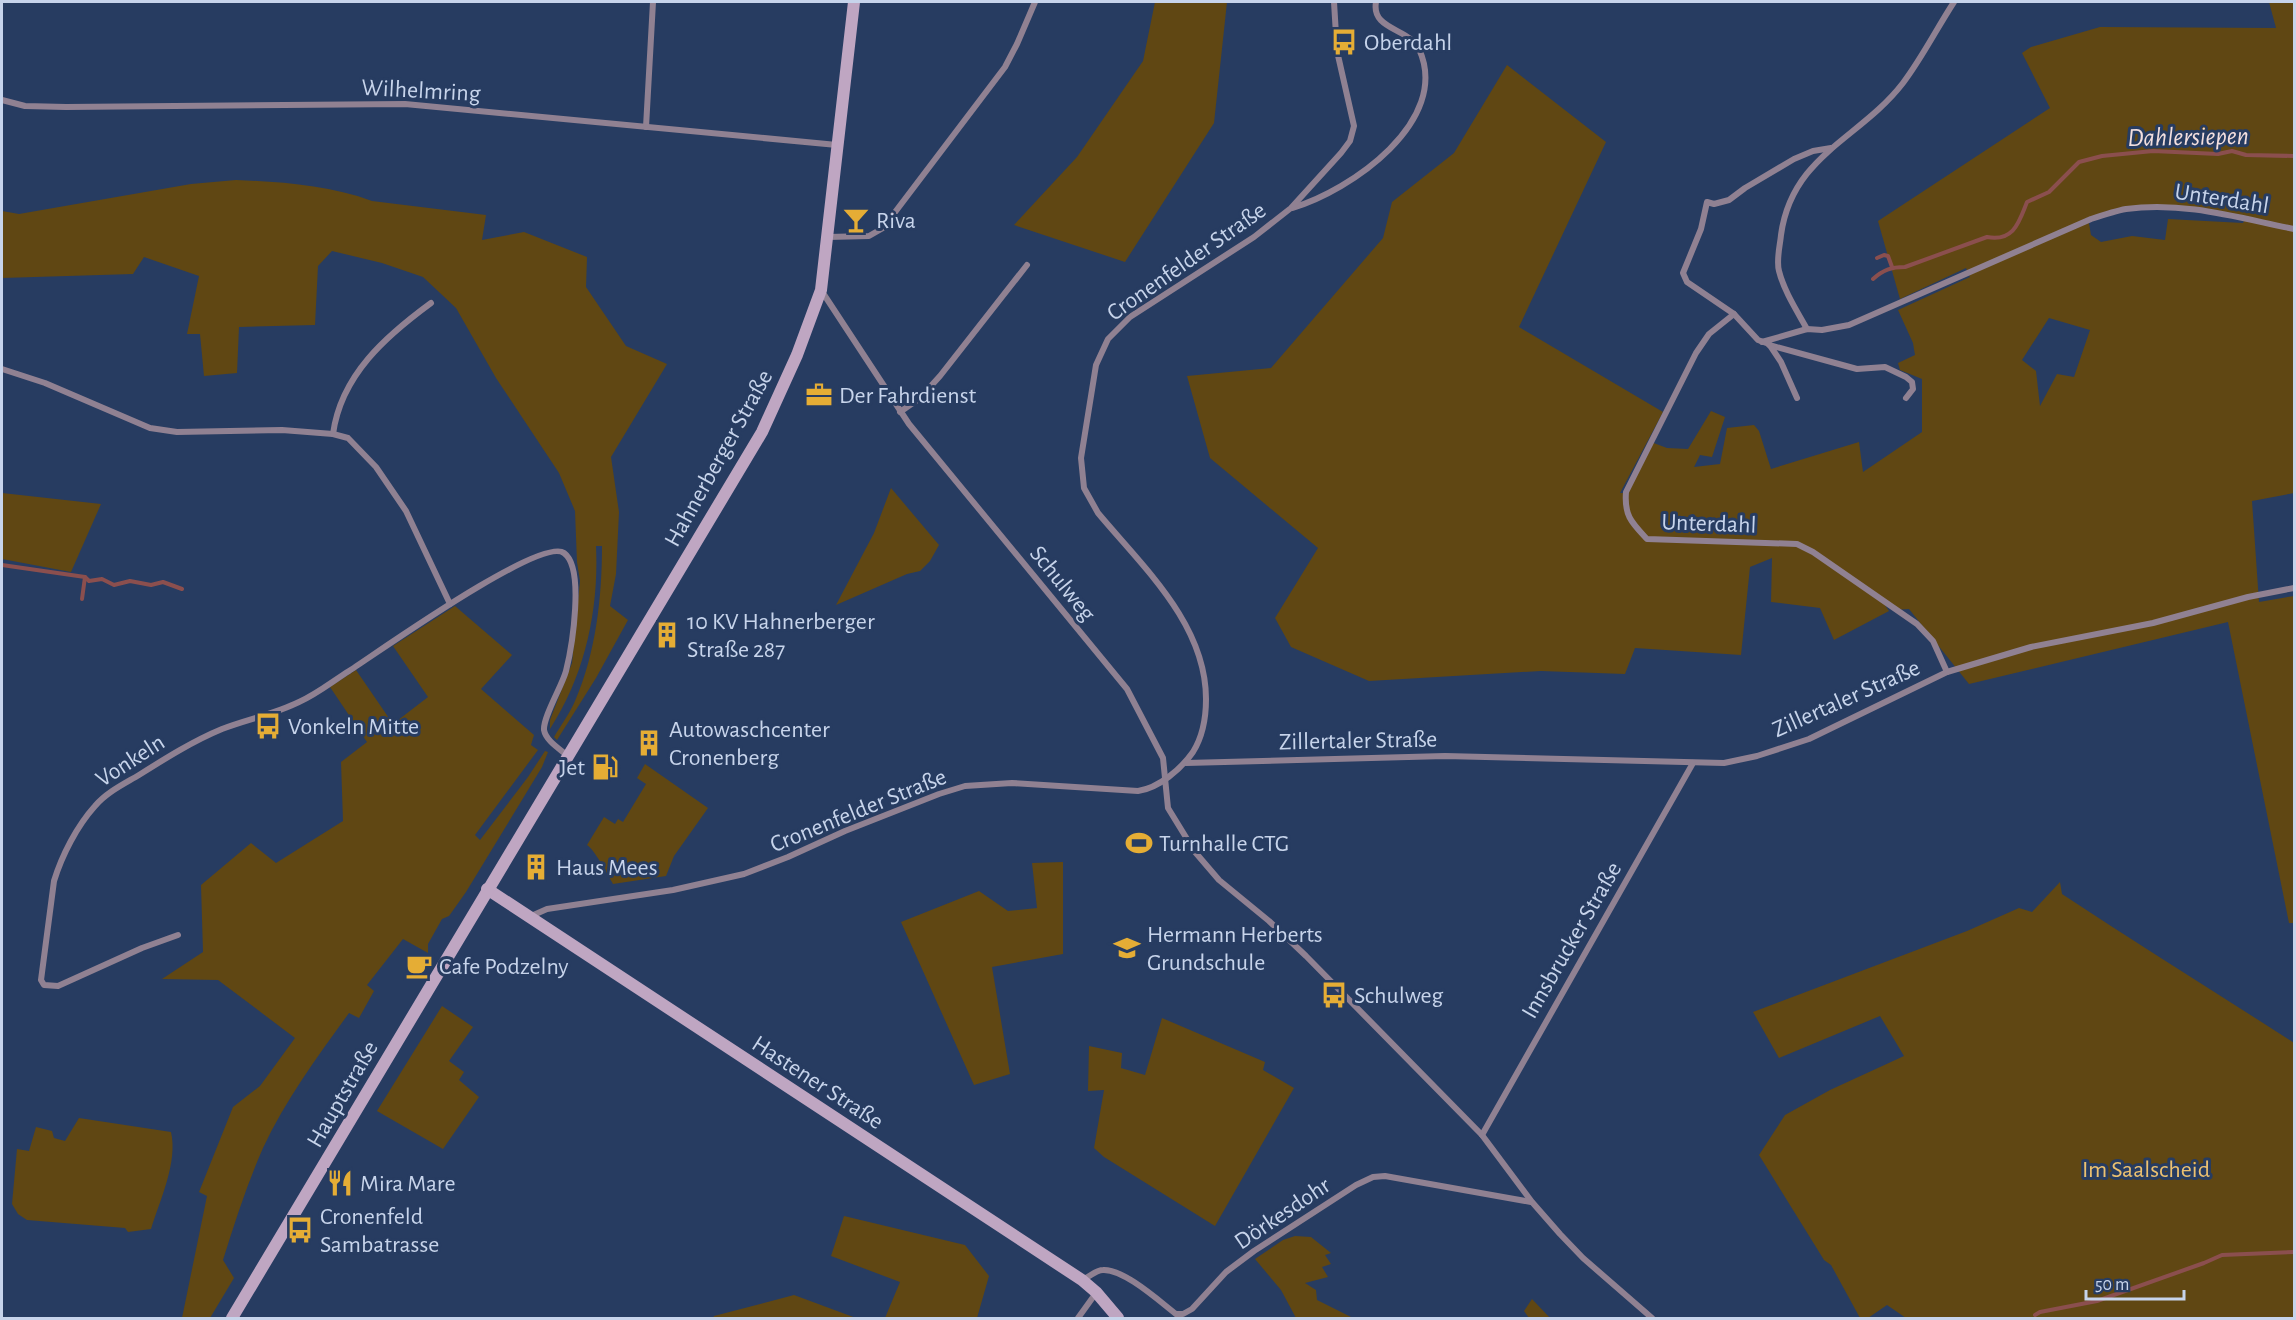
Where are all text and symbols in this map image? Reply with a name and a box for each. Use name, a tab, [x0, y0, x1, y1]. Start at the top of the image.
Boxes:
bus stop icon: Oberdahl	[1329, 27, 1359, 57]
place label: Oberdahl	[1364, 31, 1452, 55]
street label: Wilhelmring	[361, 76, 481, 106]
water label: Dahlersiepen	[2127, 123, 2249, 151]
street label: Unterdahl	[2173, 180, 2271, 218]
street label: Cronenfelder Straße	[1103, 198, 1270, 326]
bar icon: Riva	[841, 205, 871, 235]
place label: Riva	[876, 209, 916, 233]
street label: Hahnerberger Straße	[660, 366, 777, 551]
office icon: Der Fahrdienst	[804, 380, 834, 410]
place label: Der Fahrdienst	[839, 384, 977, 408]
street label: Unterdahl	[1661, 510, 1757, 538]
street label: Schulweg	[1025, 541, 1100, 626]
place label: 10 KV Hahnerberger Straße 287	[687, 610, 875, 662]
building icon: 10 KV Hahnerberger Straße 287	[652, 620, 682, 650]
street label: Zillertaler Straße	[1769, 656, 1924, 742]
bus stop icon: Vonkeln Mitte	[253, 711, 283, 741]
place label: Vonkeln Mitte	[288, 715, 419, 739]
place label: Autowaschcenter Cronenberg	[669, 718, 830, 770]
building icon: Autowaschcenter Cronenberg	[634, 728, 664, 758]
street label: Zillertaler Straße	[1279, 728, 1437, 754]
street label: Vonkeln	[92, 730, 169, 792]
fuel station icon: Jet	[590, 752, 620, 782]
place label: Jet	[559, 756, 585, 780]
street label: Cronenfelder Straße	[767, 765, 950, 857]
sports icon: Turnhalle CTG	[1124, 828, 1154, 858]
place label: Turnhalle CTG	[1159, 832, 1289, 856]
building icon: Haus Mees	[521, 852, 551, 882]
place label: Haus Mees	[556, 856, 658, 880]
street label: Innsbrucker Straße	[1517, 858, 1626, 1023]
place label: Hermann Herberts Grundschule	[1147, 923, 1323, 975]
school or university icon: Hermann Herberts Grundschule	[1112, 933, 1142, 963]
cafe icon: Cafe Podzelny	[404, 951, 434, 981]
place label: Cafe Podzelny	[439, 955, 569, 979]
bus stop icon: Schulweg	[1319, 980, 1349, 1010]
place label: Schulweg	[1354, 984, 1443, 1008]
street label: Hastener Straße	[747, 1032, 887, 1134]
street label: Hauptstraße	[303, 1037, 383, 1152]
park label: Im Saalscheid	[2082, 1158, 2210, 1182]
restaurant icon: Mira Mare	[325, 1168, 355, 1198]
place label: Mira Mare	[360, 1172, 456, 1196]
street label: Dörkesdohr	[1230, 1173, 1335, 1254]
place label: Cronenfeld Sambatrasse	[320, 1205, 439, 1257]
bus stop icon: Cronenfeld Sambatrasse	[285, 1215, 315, 1245]
scale bar	[2086, 1263, 2184, 1301]
text: 50 m	[2095, 1276, 2129, 1294]

